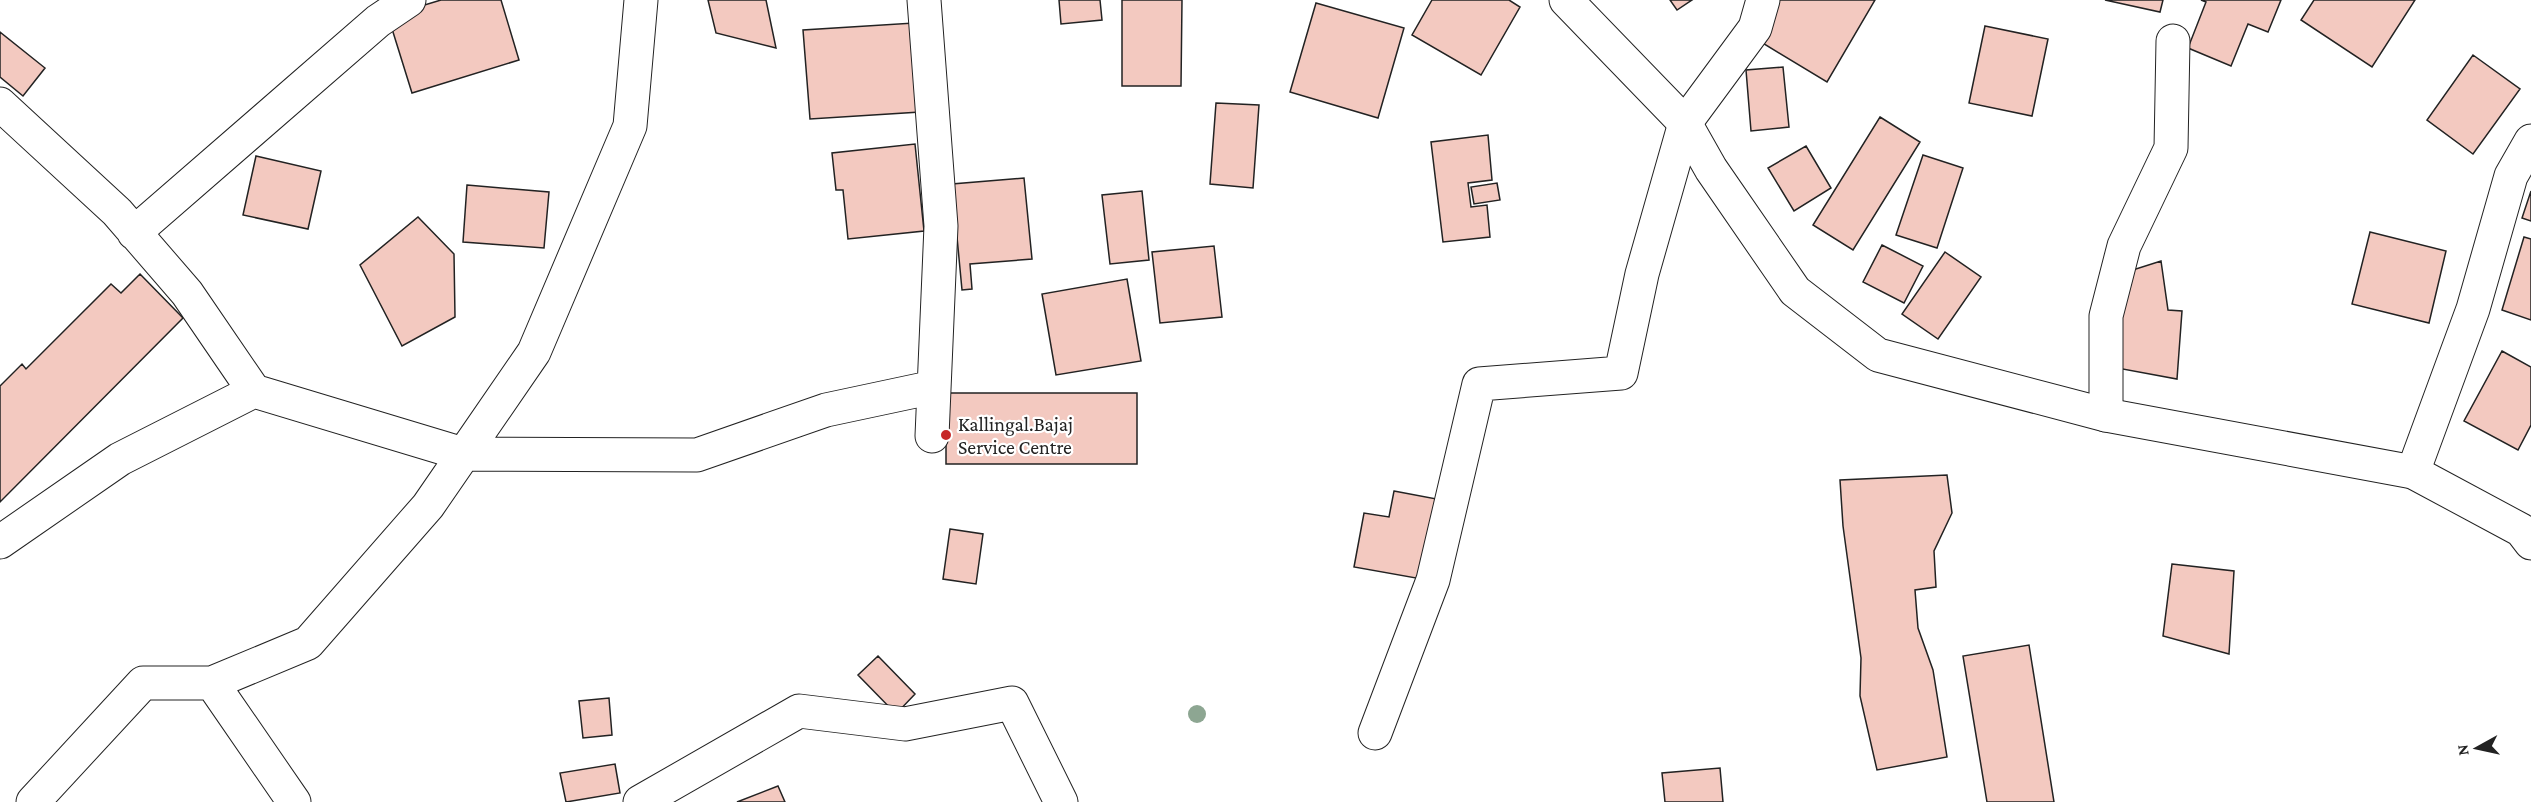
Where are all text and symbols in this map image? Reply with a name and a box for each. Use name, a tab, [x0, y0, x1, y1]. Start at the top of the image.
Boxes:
place label: Kallingal.Bajaj Service Centre	[958, 413, 1073, 458]
marker: Kallingal.Bajaj Service Centre	[939, 428, 953, 442]
north arrow	[2447, 718, 2507, 778]
text: N	[2453, 743, 2472, 757]

